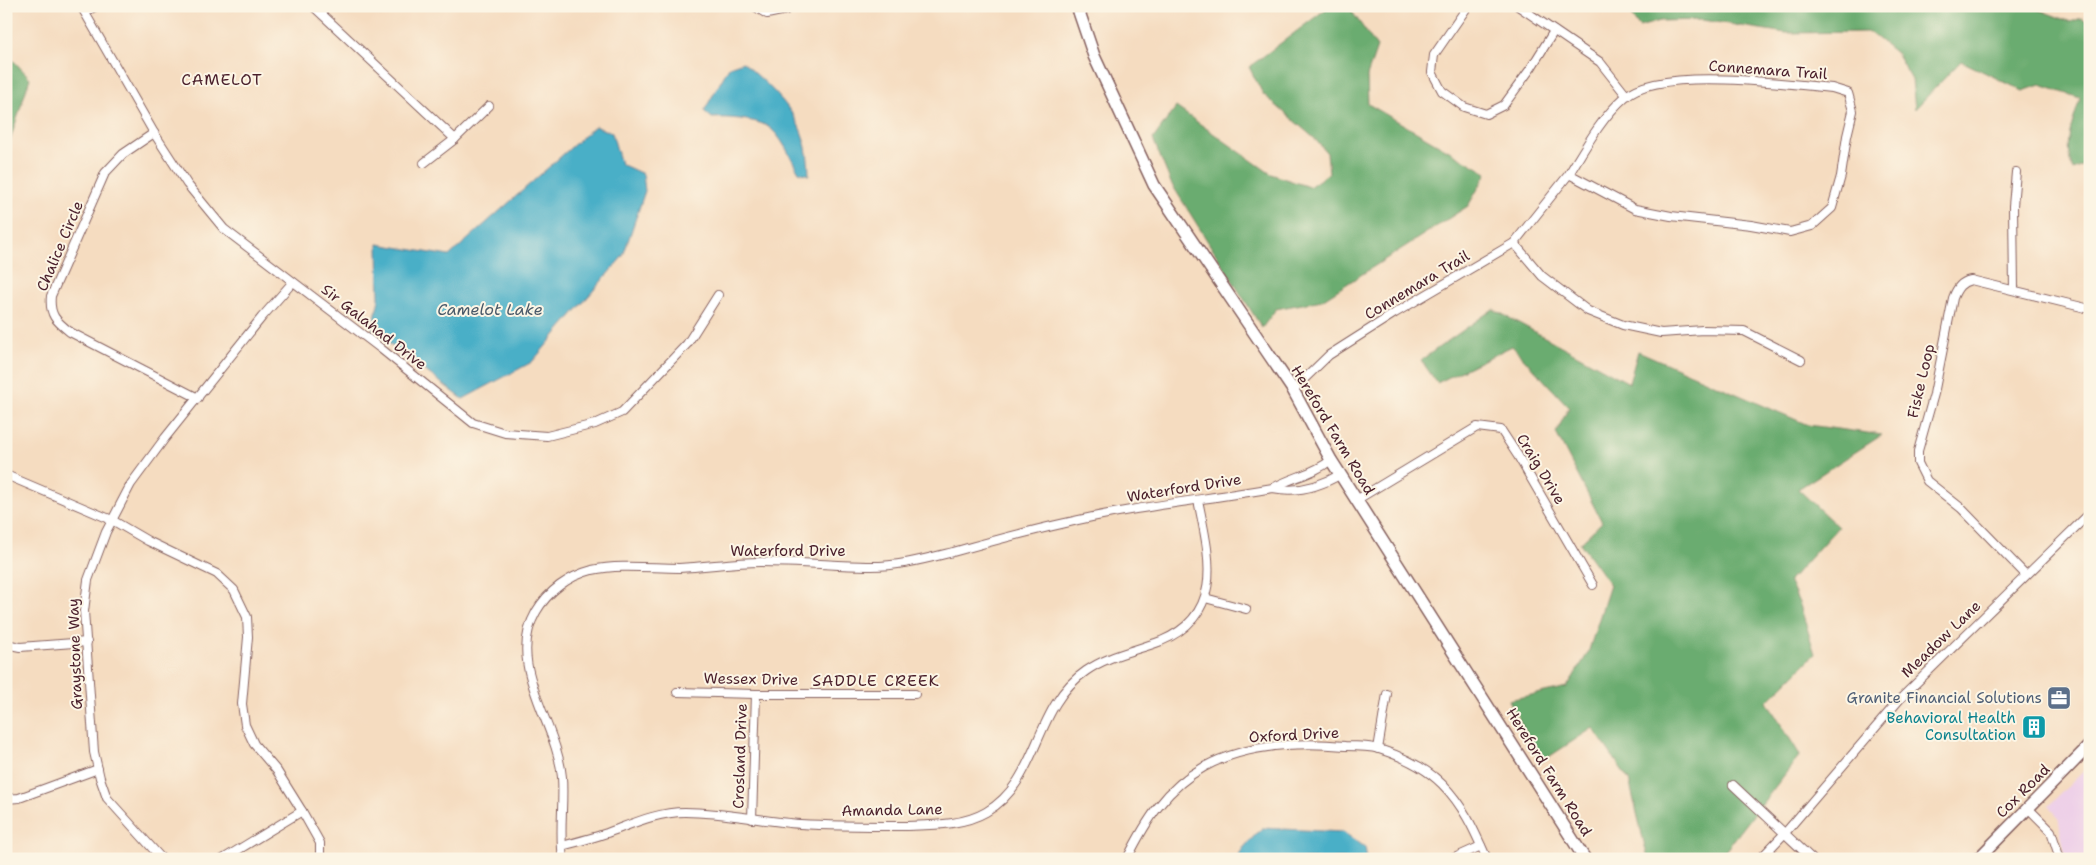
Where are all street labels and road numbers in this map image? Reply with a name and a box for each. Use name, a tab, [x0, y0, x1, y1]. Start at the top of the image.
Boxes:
street label: Connemara Trail	[1708, 56, 1829, 84]
street label: Chalice Circle	[32, 198, 88, 294]
street label: Connemara Trail	[1361, 246, 1474, 324]
street label: Sir Galahad Drive	[317, 280, 431, 374]
street label: Fiske Loop	[1903, 342, 1939, 420]
street label: Hereford Farm Road	[1286, 362, 1380, 499]
street label: Craig Drive	[1512, 430, 1570, 508]
street label: Waterford Drive	[1125, 469, 1243, 507]
street label: Waterford Drive	[730, 541, 846, 561]
street label: Meadow Lane	[1897, 596, 1985, 682]
street label: Graystone Way	[63, 598, 87, 710]
street label: Wessex Drive	[704, 668, 798, 690]
street label: Crosland Drive	[728, 703, 752, 809]
street label: Hereford Farm Road	[1501, 704, 1597, 840]
street label: Oxford Drive	[1248, 723, 1340, 747]
street label: Cox Road	[1992, 759, 2055, 822]
street label: Amanda Lane	[841, 799, 943, 821]

